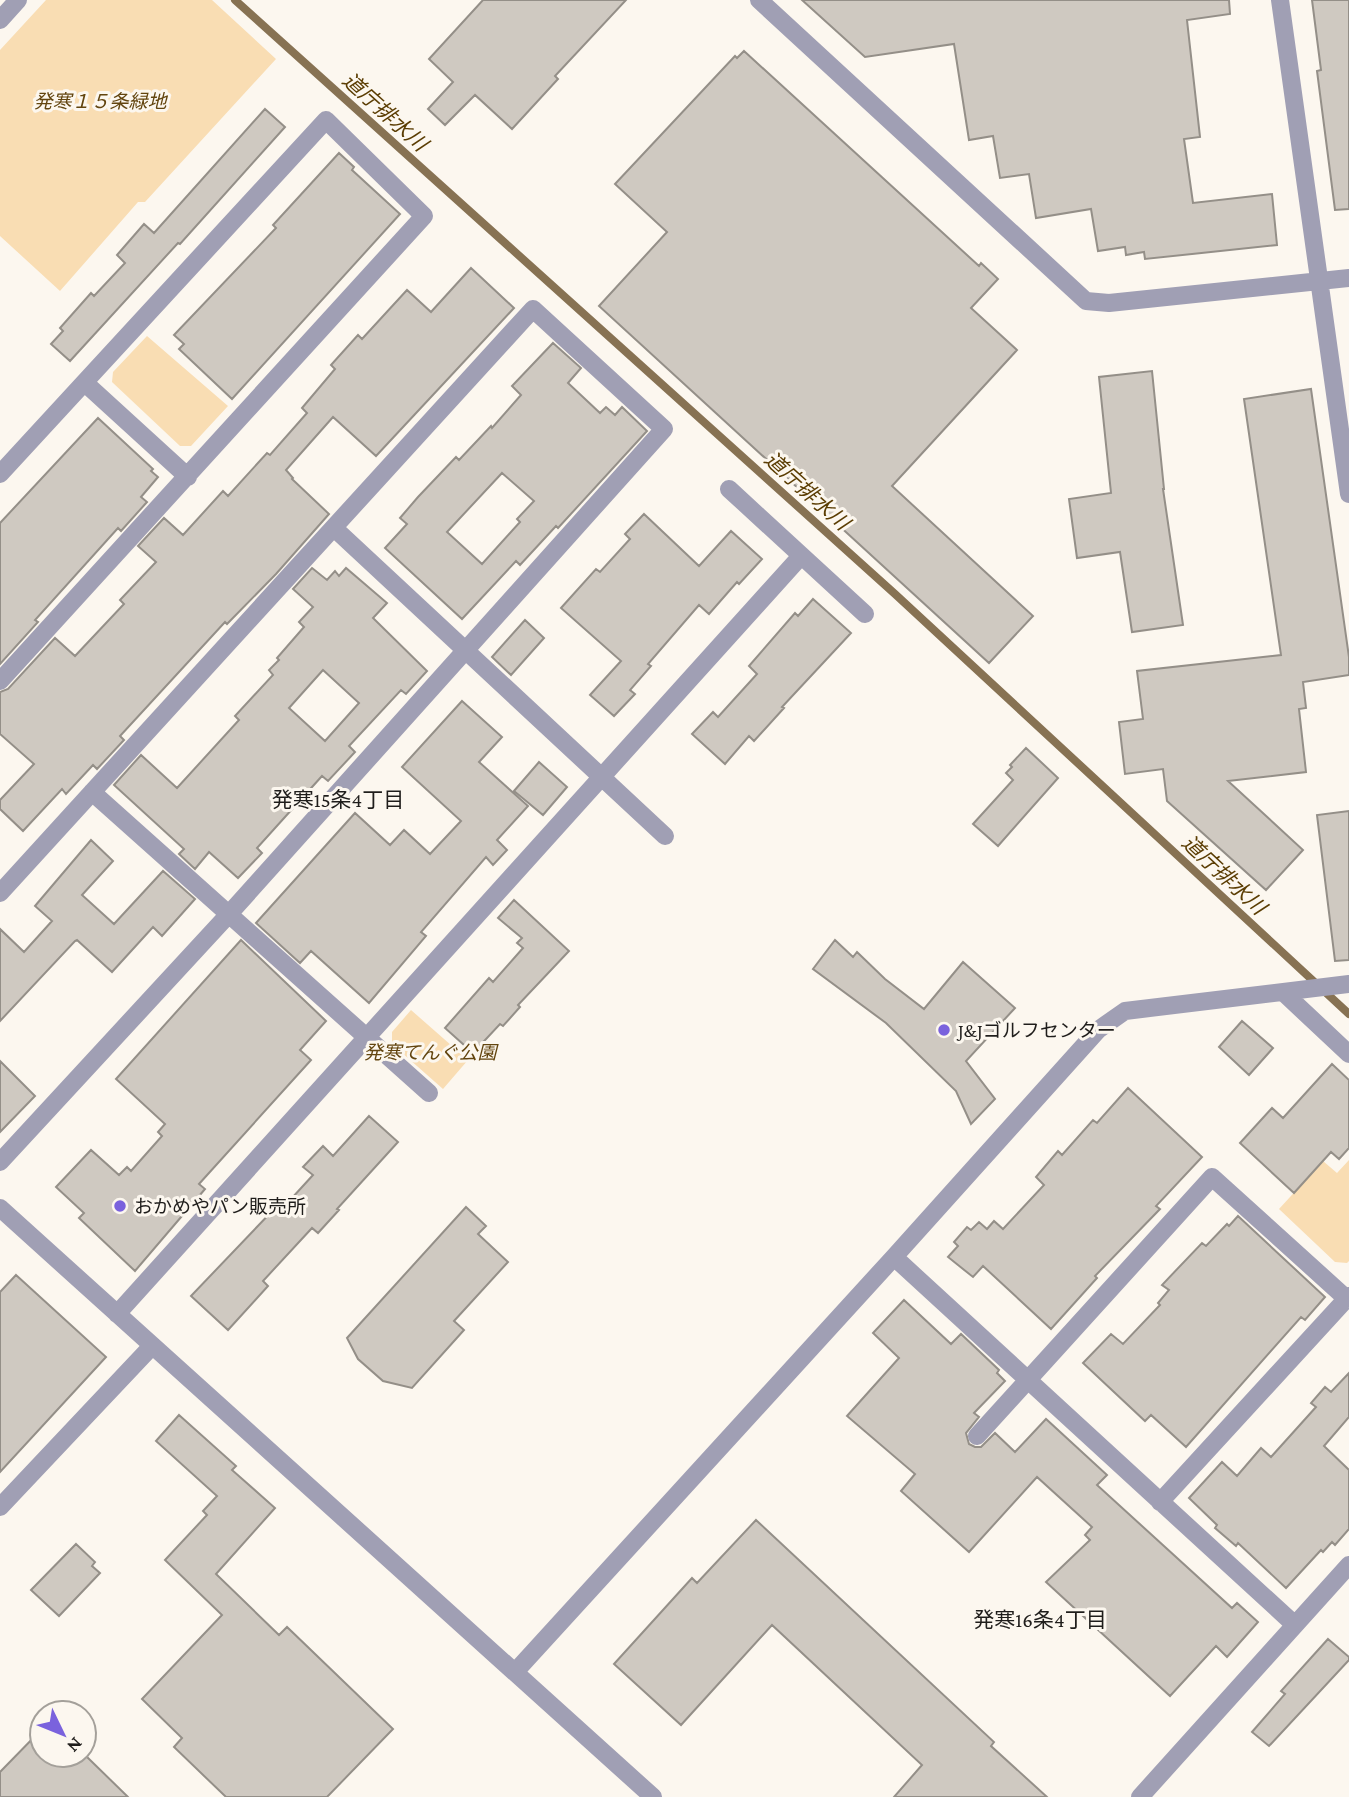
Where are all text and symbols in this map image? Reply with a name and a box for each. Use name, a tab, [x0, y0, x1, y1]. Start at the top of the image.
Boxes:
water label: 道庁排水川	[338, 68, 434, 157]
park label: 発寒１５条緑地	[33, 91, 168, 112]
water label: 道庁排水川	[760, 447, 856, 536]
district label: 発寒15条4丁目	[272, 788, 404, 812]
water label: 道庁排水川	[1177, 830, 1272, 921]
place label: J&Jゴルフセンター	[956, 1020, 1116, 1041]
marker: J&Jゴルフセンター	[936, 1022, 952, 1038]
park label: 発寒てんぐ公園	[363, 1042, 499, 1063]
place label: おかめやパン販売所	[134, 1196, 306, 1217]
marker: おかめやパン販売所	[112, 1198, 128, 1214]
district label: 発寒16条4丁目	[973, 1608, 1107, 1632]
north arrow	[28, 1699, 98, 1769]
text: N	[63, 1733, 87, 1757]

